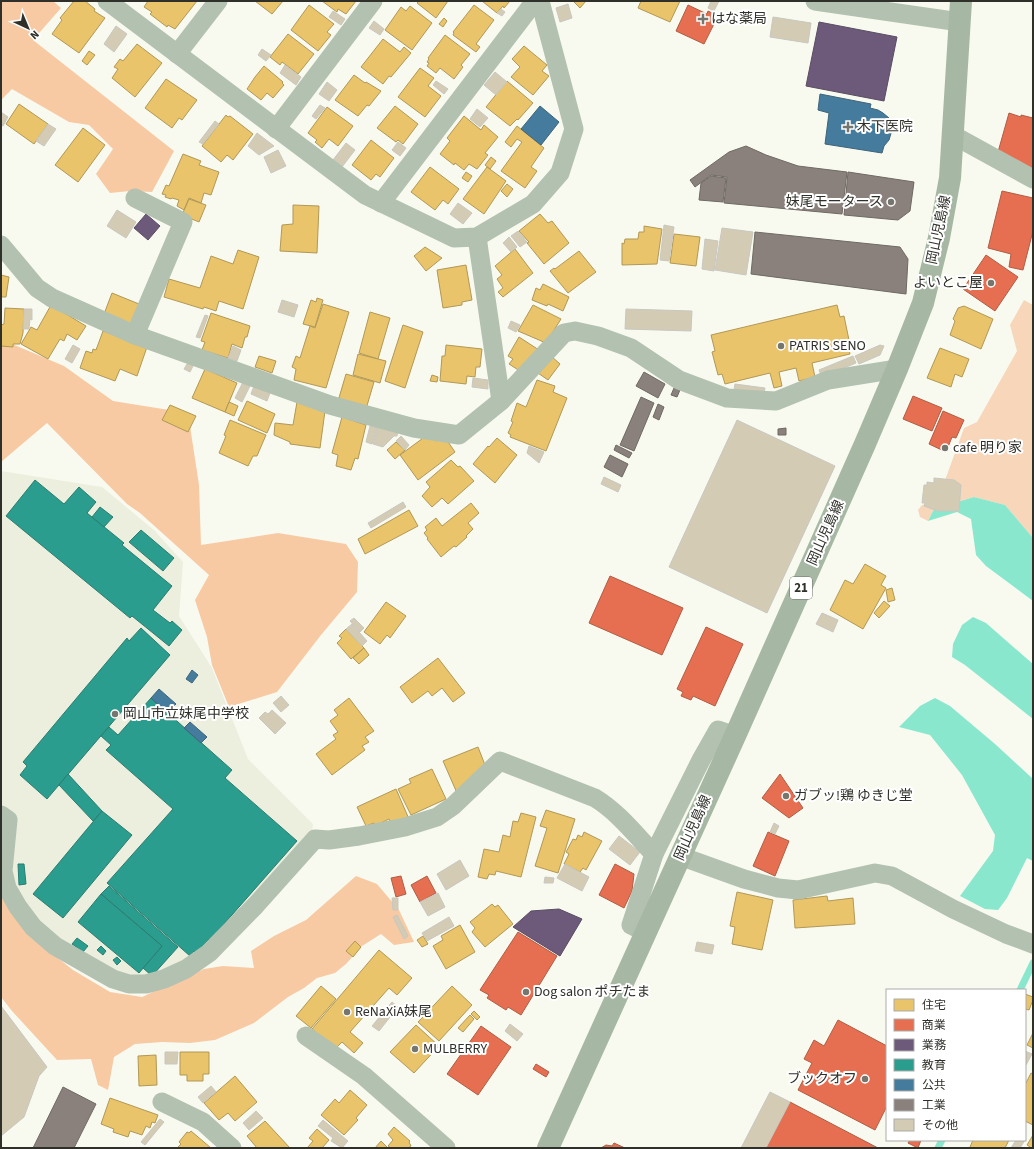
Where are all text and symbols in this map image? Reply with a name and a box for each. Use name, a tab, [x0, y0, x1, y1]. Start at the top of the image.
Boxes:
north arrow	[8, 8, 48, 48]
place label: はな薬局	[711, 9, 767, 29]
marker: はな薬局	[698, 14, 708, 24]
text: N	[27, 27, 42, 43]
place label: 木下医院	[857, 117, 913, 137]
marker: 木下医院	[842, 121, 854, 133]
place label: 妹尾モータース	[786, 192, 883, 212]
street label: 岡山児島線	[922, 194, 956, 266]
marker: 妹尾モータース	[886, 197, 896, 207]
place label: よいとこ屋	[913, 273, 983, 293]
marker: よいとこ屋	[986, 278, 996, 288]
place label: PATRIS SENO	[789, 336, 866, 356]
marker: PATRIS SENO	[776, 341, 786, 351]
place label: cafe 明り家	[953, 438, 1022, 458]
marker: cafe 明り家	[940, 443, 950, 453]
street label: 岡山児島線	[803, 497, 849, 569]
road number: 21	[790, 577, 812, 599]
place label: 岡山市立妹尾中学校	[123, 704, 249, 724]
marker: 岡山市立妹尾中学校	[110, 709, 120, 719]
place label: ガブッ!鶏 ゆきじ堂	[794, 786, 913, 806]
marker: ガブッ!鶏 ゆきじ堂	[781, 791, 791, 801]
street label: 岡山児島線	[670, 792, 716, 864]
place label: Dog salon ポチたま	[534, 982, 650, 1002]
marker: Dog salon ポチたま	[521, 987, 531, 997]
legend	[886, 989, 1026, 1141]
text: 住宅	[922, 997, 946, 1014]
place label: ReNaXiA妹尾	[355, 1002, 432, 1022]
marker: ReNaXiA妹尾	[342, 1007, 352, 1017]
text: 商業	[922, 1017, 946, 1034]
text: 業務	[922, 1037, 946, 1054]
place label: MULBERRY	[423, 1039, 488, 1059]
marker: MULBERRY	[410, 1044, 420, 1054]
text: 教育	[922, 1057, 946, 1074]
place label: ブックオフ	[787, 1069, 857, 1089]
marker: ブックオフ	[860, 1074, 870, 1084]
text: 公共	[922, 1077, 946, 1094]
text: 工業	[922, 1097, 946, 1114]
text: その他	[922, 1117, 958, 1134]

